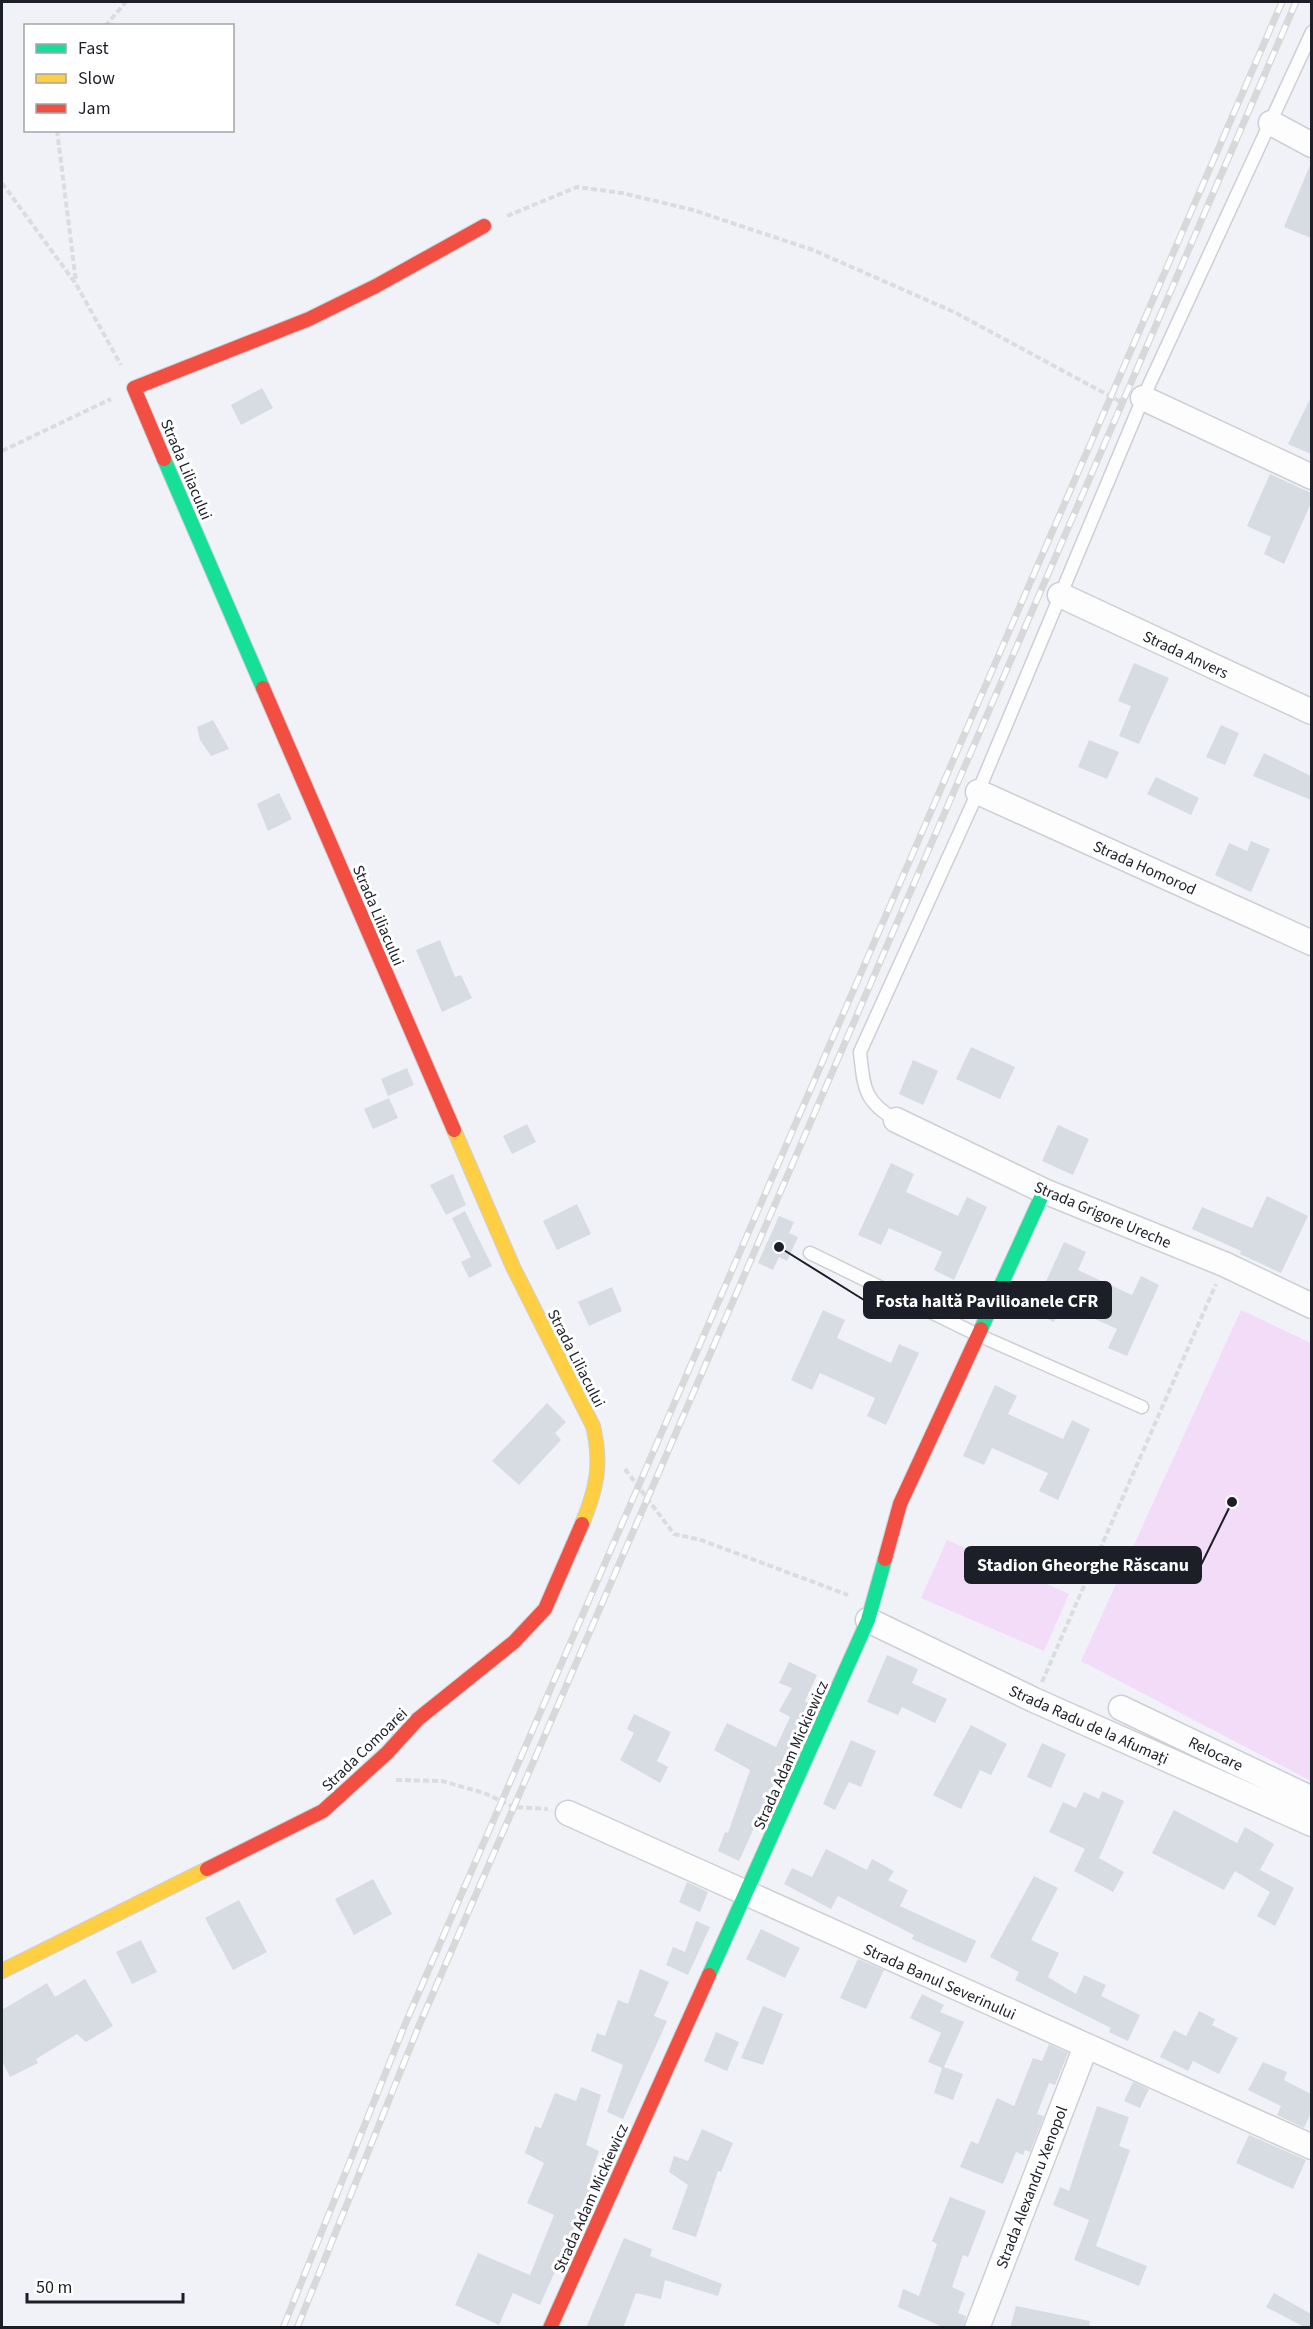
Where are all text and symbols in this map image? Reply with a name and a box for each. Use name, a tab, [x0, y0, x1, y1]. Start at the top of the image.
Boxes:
legend	[24, 24, 234, 132]
text: Fast	[78, 36, 109, 61]
text: Slow	[78, 66, 115, 91]
text: Jam	[78, 96, 111, 121]
street label: Strada Liliacului	[155, 416, 217, 523]
street label: Strada Anvers	[1139, 626, 1232, 684]
street label: Strada Homorod	[1089, 835, 1200, 901]
street label: Strada Liliacului	[347, 862, 409, 969]
street label: Strada Grigore Ureche	[1031, 1176, 1175, 1254]
callout: Fosta haltă Pavilioanele CFR	[864, 1282, 1111, 1318]
text: Fosta haltă Pavilioanele CFR	[876, 1289, 1098, 1314]
street label: Strada Liliacului	[542, 1306, 610, 1411]
callout: Stadion Gheorghe Răscanu	[965, 1547, 1201, 1583]
text: Stadion Gheorghe Răscanu	[977, 1553, 1189, 1578]
street label: Strada Adam Mickiewicz	[748, 1677, 834, 1834]
street label: Strada Radu de la Afumați	[1005, 1680, 1172, 1770]
street label: Strada Comoarei	[317, 1703, 413, 1796]
street label: Relocare	[1185, 1731, 1247, 1777]
street label: Strada Banul Severinului	[860, 1938, 1019, 2025]
street label: Strada Alexandru Xenopol	[991, 2103, 1073, 2272]
street label: Strada Adam Mickiewicz	[548, 2120, 634, 2277]
scale bar	[27, 2266, 183, 2304]
text: 50 m	[36, 2275, 72, 2300]

